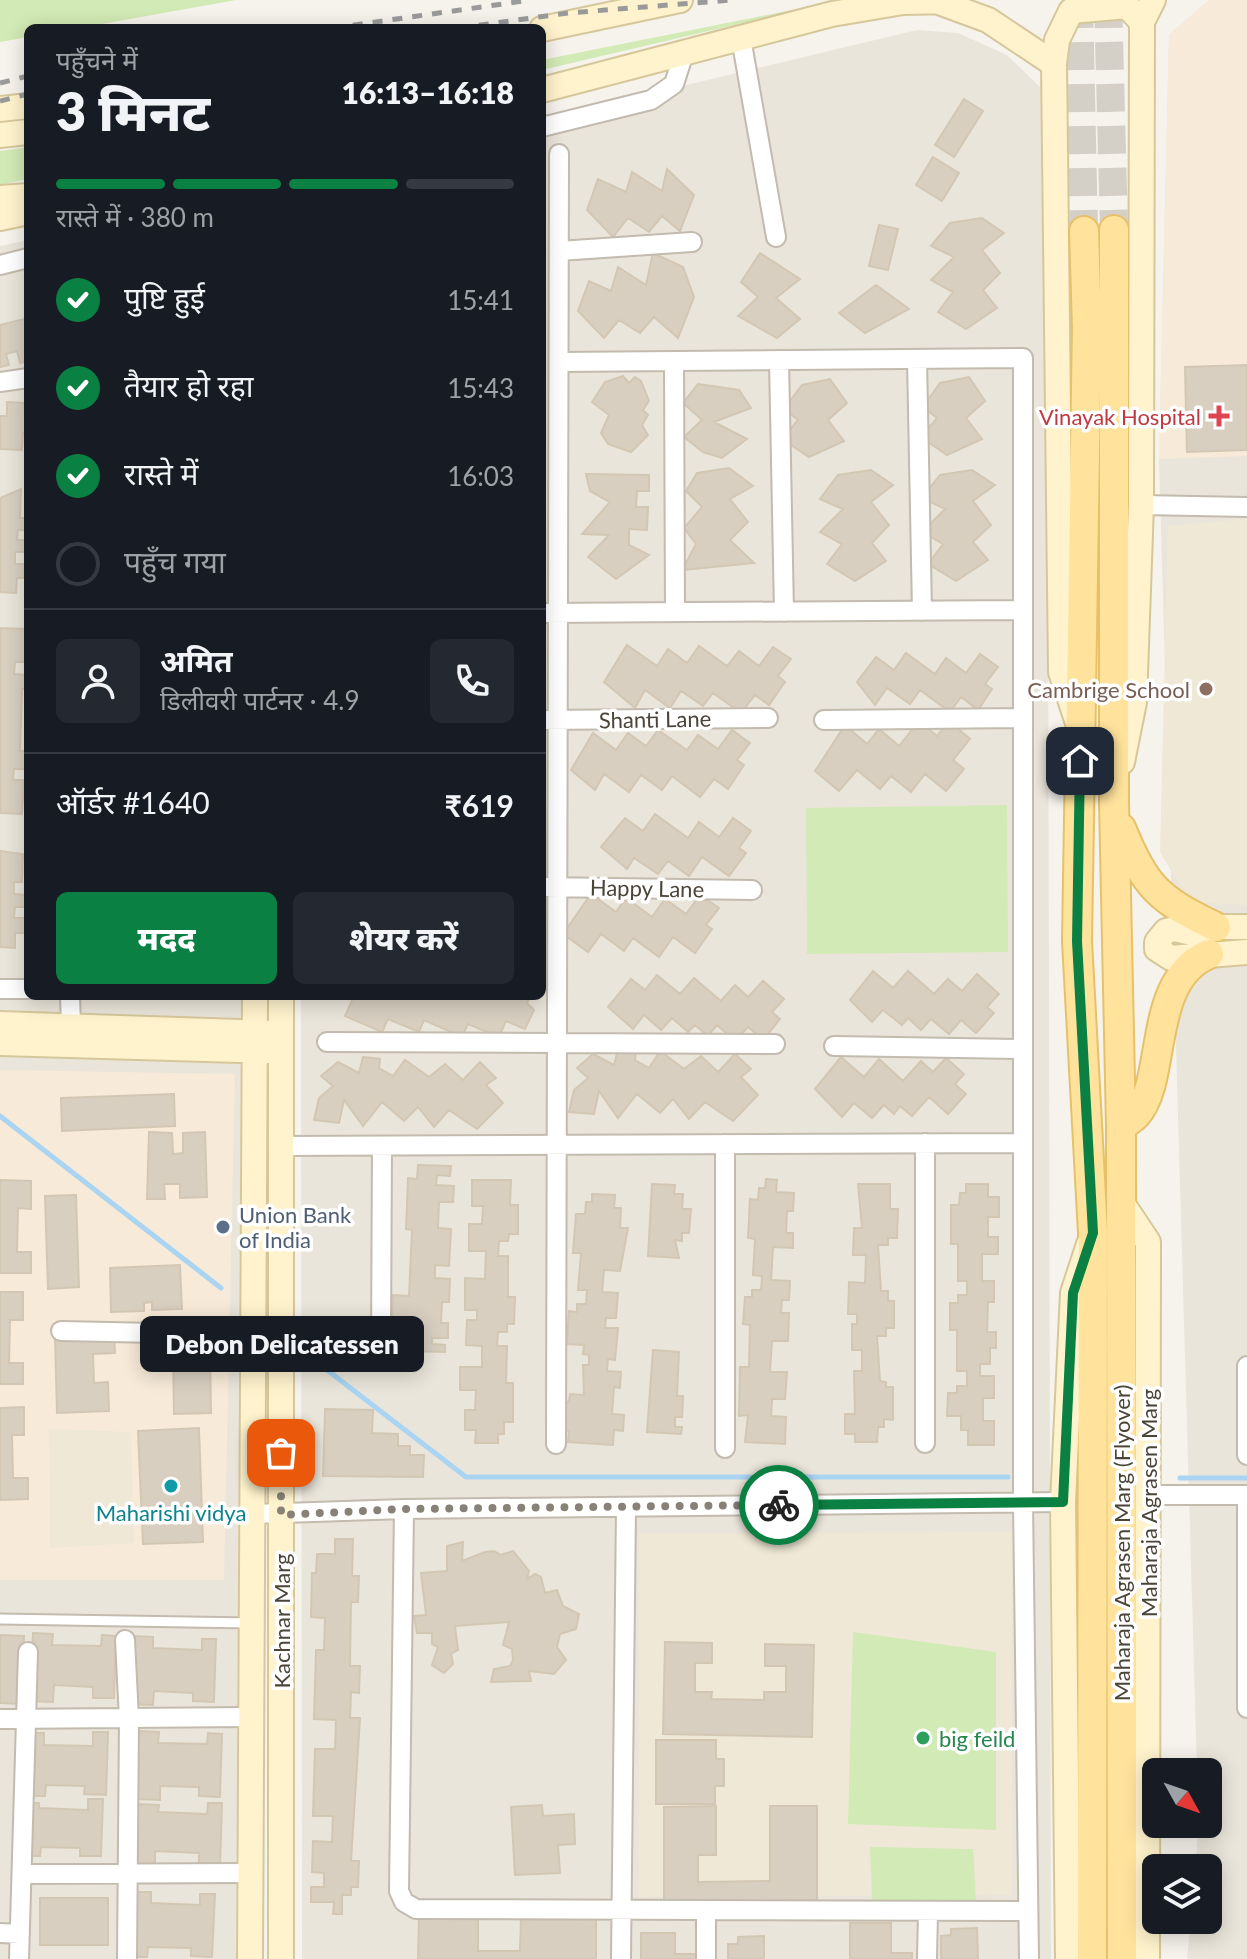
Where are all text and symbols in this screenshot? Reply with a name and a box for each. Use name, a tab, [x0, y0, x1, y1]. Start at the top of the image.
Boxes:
text: पहुँचने में	[56, 44, 138, 76]
text: 16:13–16:18	[341, 74, 514, 110]
text: 3 मिनट	[56, 80, 210, 142]
text: रास्ते में · 380 m	[56, 201, 214, 233]
icon: check	[56, 278, 100, 322]
text: पुष्टि हुई	[124, 279, 205, 315]
text: 15:41	[447, 284, 514, 316]
icon: check	[56, 366, 100, 410]
text: तैयार हो रहा	[124, 367, 254, 403]
text: 15:43	[447, 372, 514, 404]
place label: Vinayak Hospital	[1039, 403, 1201, 430]
marker: Vinayak Hospital	[1208, 405, 1230, 427]
icon: check	[56, 454, 100, 498]
text: रास्ते में	[124, 455, 198, 491]
text: 16:03	[447, 460, 514, 492]
text: पहुँच गया	[124, 543, 226, 579]
button: person	[56, 639, 140, 723]
button: phone	[430, 639, 514, 723]
text: अमित	[160, 642, 233, 678]
place label: Cambrige School	[1027, 676, 1190, 703]
marker: Cambrige School	[1197, 680, 1215, 698]
text: डिलीवरी पार्टनर · 4.9	[160, 684, 360, 716]
street label: Shanti Lane	[599, 705, 711, 733]
pin	[1046, 727, 1114, 795]
icon: home	[1058, 739, 1102, 783]
text: ऑर्डर #1640	[56, 784, 210, 820]
text: ₹619	[444, 787, 514, 823]
street label: Happy Lane	[590, 874, 704, 902]
button: मदद	[56, 892, 277, 984]
button: शेयर करें	[293, 892, 514, 984]
place label: Union Bank of India	[239, 1201, 352, 1253]
marker: Union Bank of India	[214, 1218, 232, 1236]
callout: Debon Delicatessen	[139, 1317, 423, 1373]
text: Debon Delicatessen	[165, 1328, 399, 1360]
street label: Maharaja Agrasen Marg (Flyover)	[1108, 1385, 1135, 1701]
street label: Maharaja Agrasen Marg	[1135, 1389, 1162, 1617]
pin	[247, 1419, 315, 1487]
icon: bag	[259, 1431, 303, 1475]
courier	[739, 1465, 819, 1545]
marker: Maharishi vidya	[162, 1477, 180, 1495]
icon: bike	[757, 1483, 801, 1527]
place label: Maharishi vidya	[96, 1499, 246, 1526]
street label: Kachnar Marg	[268, 1554, 295, 1688]
place label: big feild	[939, 1725, 1015, 1752]
marker: big feild	[914, 1729, 932, 1747]
north arrow	[1142, 1758, 1222, 1838]
map controls	[1142, 1758, 1222, 1934]
button: layers	[1142, 1854, 1222, 1934]

